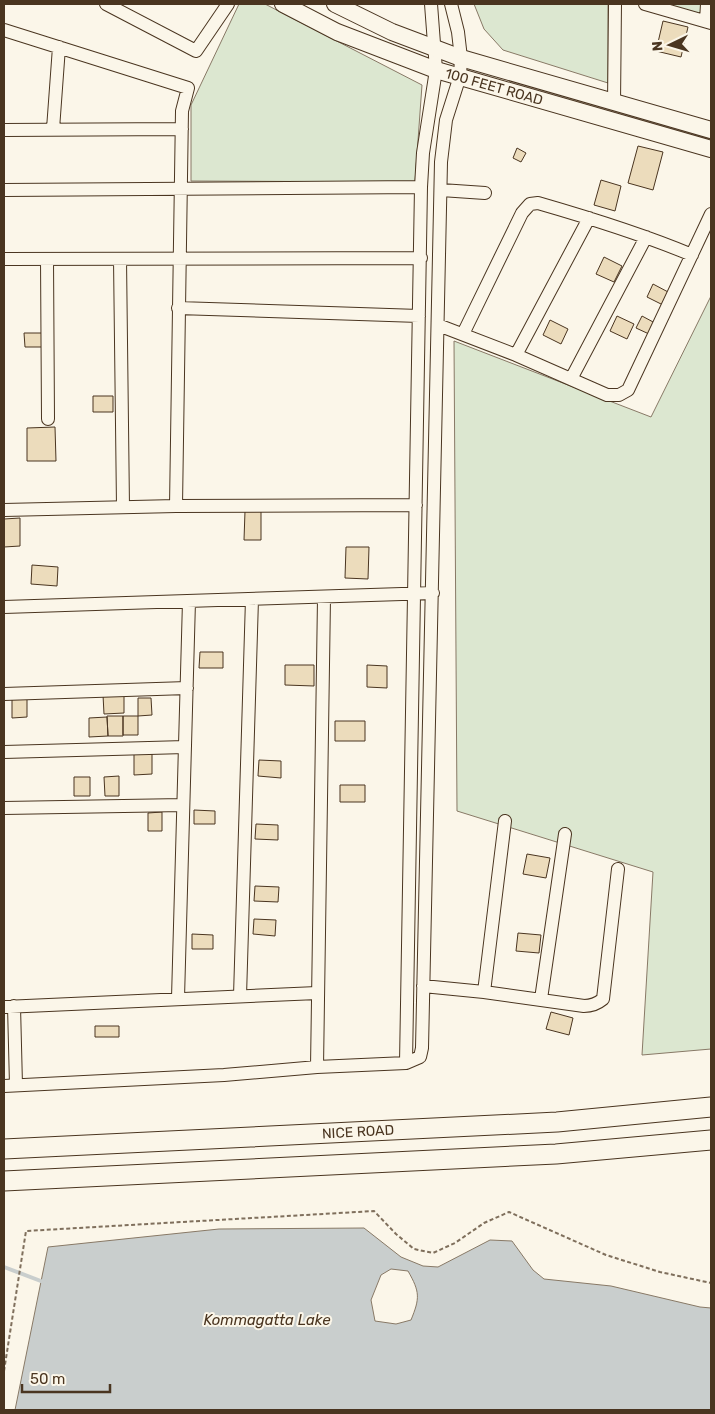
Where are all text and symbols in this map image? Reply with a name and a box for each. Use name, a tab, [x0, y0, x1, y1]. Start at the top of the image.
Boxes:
north arrow	[645, 20, 695, 70]
text: N	[649, 40, 666, 52]
street label: 100 FEET ROAD	[443, 65, 545, 109]
street label: NICE ROAD	[321, 1122, 395, 1142]
water label: Kommagatta Lake	[203, 1311, 331, 1329]
scale bar	[22, 1362, 110, 1394]
text: 50 m	[30, 1370, 65, 1388]

